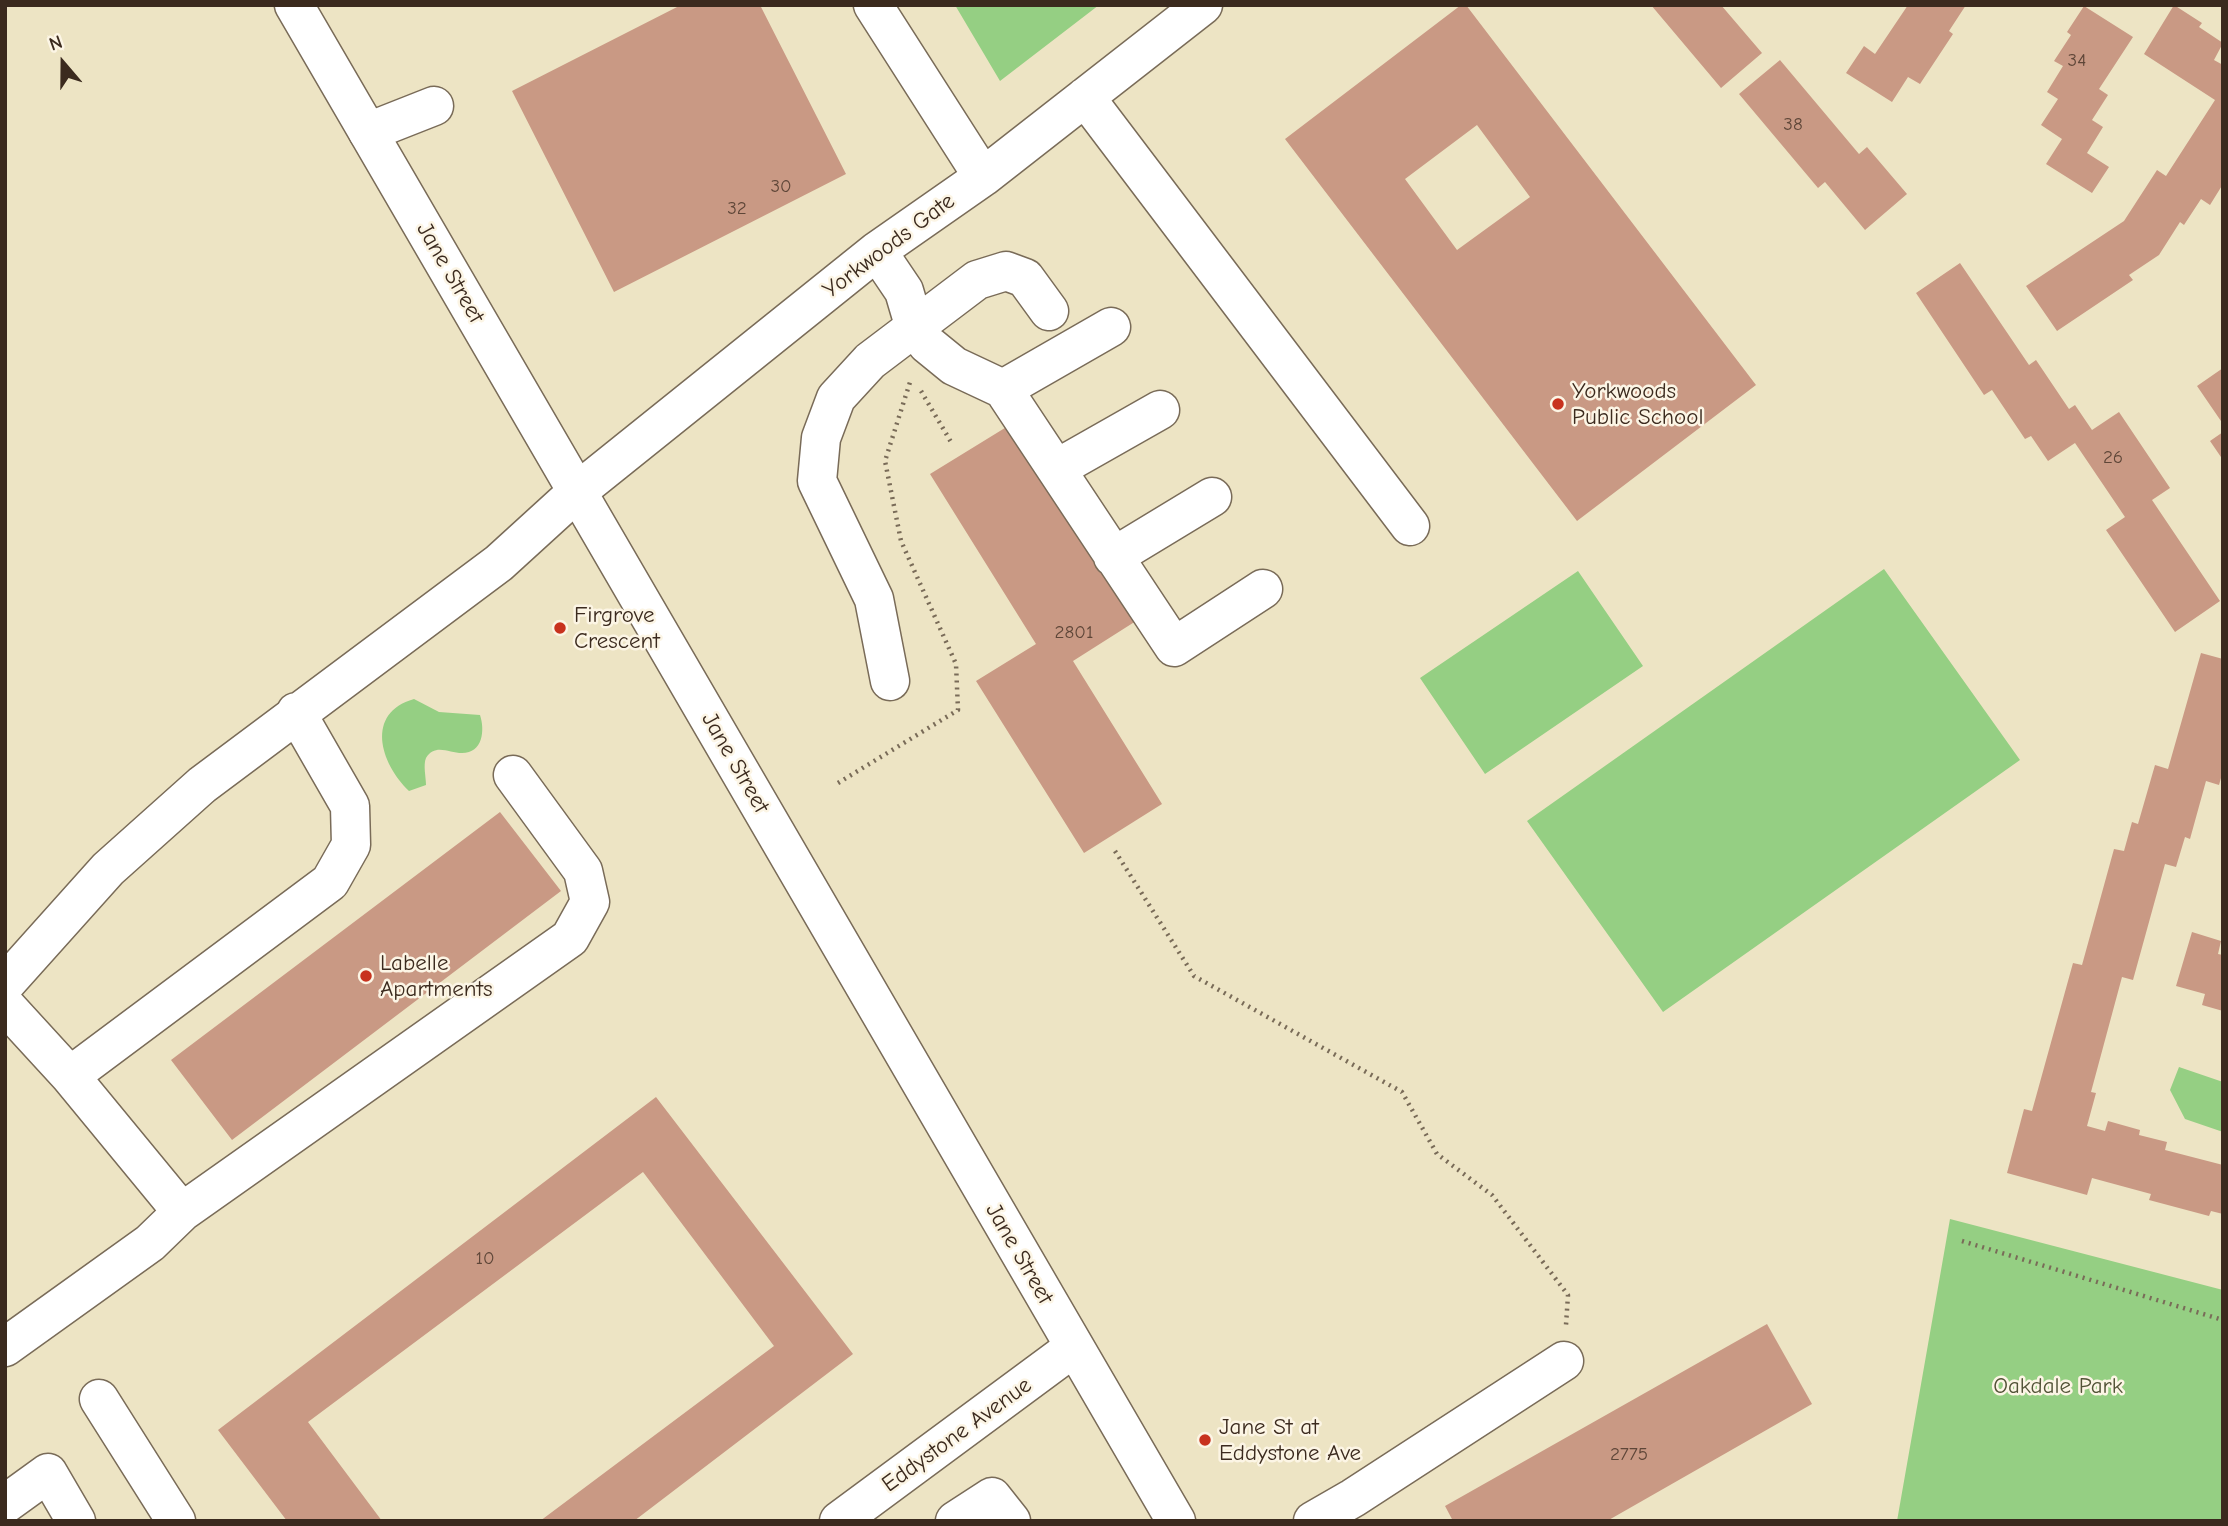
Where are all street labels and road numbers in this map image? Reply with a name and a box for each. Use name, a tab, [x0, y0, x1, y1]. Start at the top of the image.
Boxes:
street label: Yorkwoods Gate	[818, 188, 960, 304]
street label: Jane Street	[410, 218, 490, 328]
street label: Jane Street	[695, 708, 775, 818]
street label: Jane Street	[979, 1199, 1059, 1309]
street label: Eddystone Avenue	[877, 1371, 1037, 1499]

